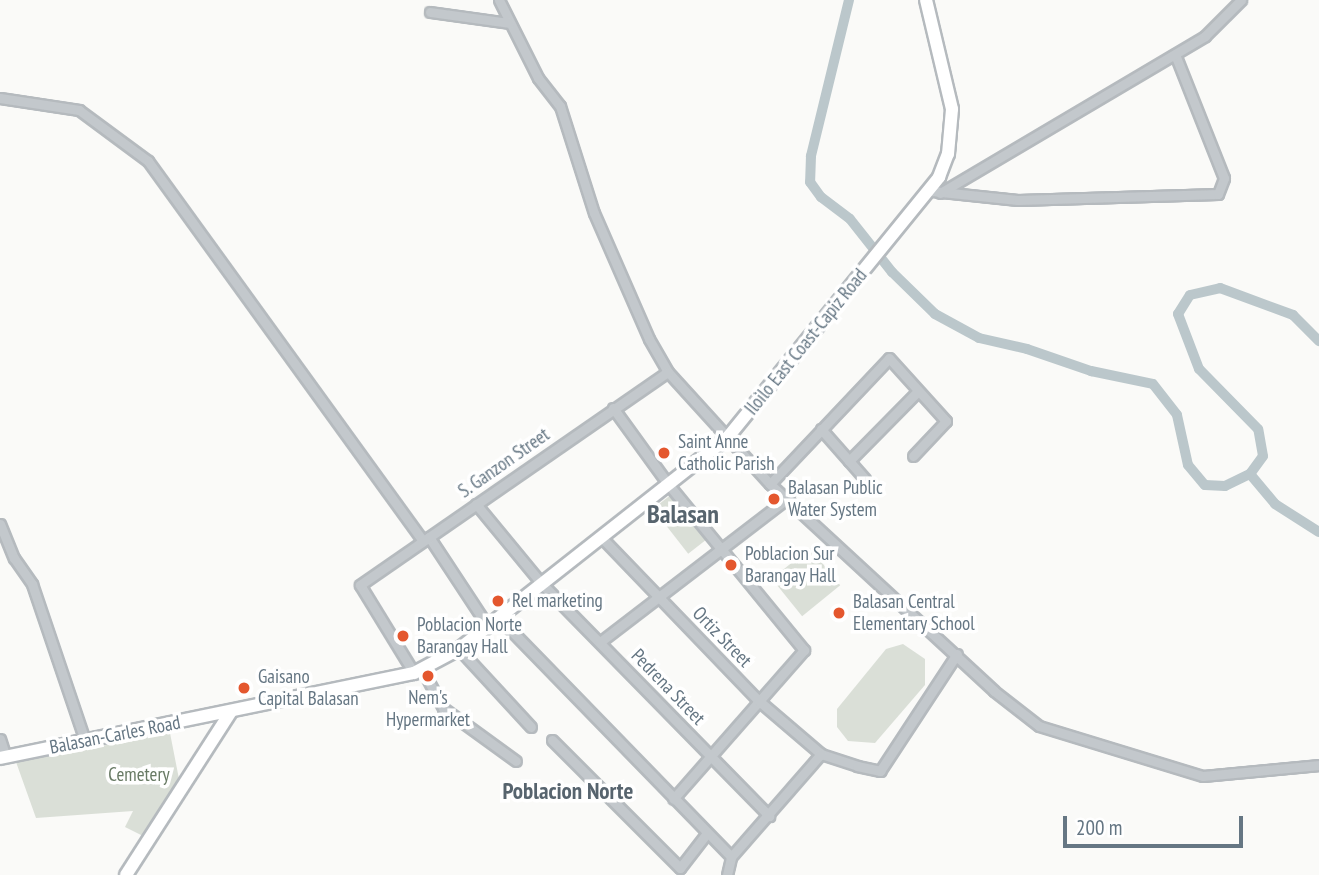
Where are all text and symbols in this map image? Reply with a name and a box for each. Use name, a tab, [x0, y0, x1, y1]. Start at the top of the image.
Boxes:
street label: Iloilo East Coast-Capiz Road	[740, 264, 872, 420]
street label: S. Ganzon Street	[453, 423, 555, 503]
place label: Saint Anne Catholic Parish	[678, 431, 775, 475]
marker: Saint Anne Catholic Parish	[656, 445, 672, 461]
place label: Balasan Public Water System	[788, 477, 883, 521]
marker: Balasan Public Water System	[766, 491, 782, 507]
district label: Balasan	[647, 498, 719, 530]
place label: Poblacion Sur Barangay Hall	[745, 543, 836, 587]
marker: Poblacion Sur Barangay Hall	[723, 557, 739, 573]
place label: Rel marketing	[512, 590, 603, 612]
place label: Balasan Central Elementary School	[853, 591, 975, 635]
marker: Rel marketing	[490, 593, 506, 609]
street label: Ortiz Street	[688, 602, 756, 672]
marker: Balasan Central Elementary School	[831, 605, 847, 621]
place label: Poblacion Norte Barangay Hall	[417, 614, 522, 658]
marker: Poblacion Norte Barangay Hall	[395, 628, 411, 644]
street label: Pedrena Street	[626, 644, 710, 730]
place label: Gaisano Capital Balasan	[258, 666, 359, 710]
marker: Nem's Hypermarket	[420, 668, 436, 684]
marker: Gaisano Capital Balasan	[236, 680, 252, 696]
place label: Nem's Hypermarket	[386, 687, 470, 731]
street label: Balasan-Carles Road	[48, 711, 182, 759]
park label: Cemetery	[108, 764, 170, 786]
district label: Poblacion Norte	[503, 777, 633, 805]
scale bar	[1067, 802, 1247, 846]
text: 200 m	[1076, 814, 1122, 841]

